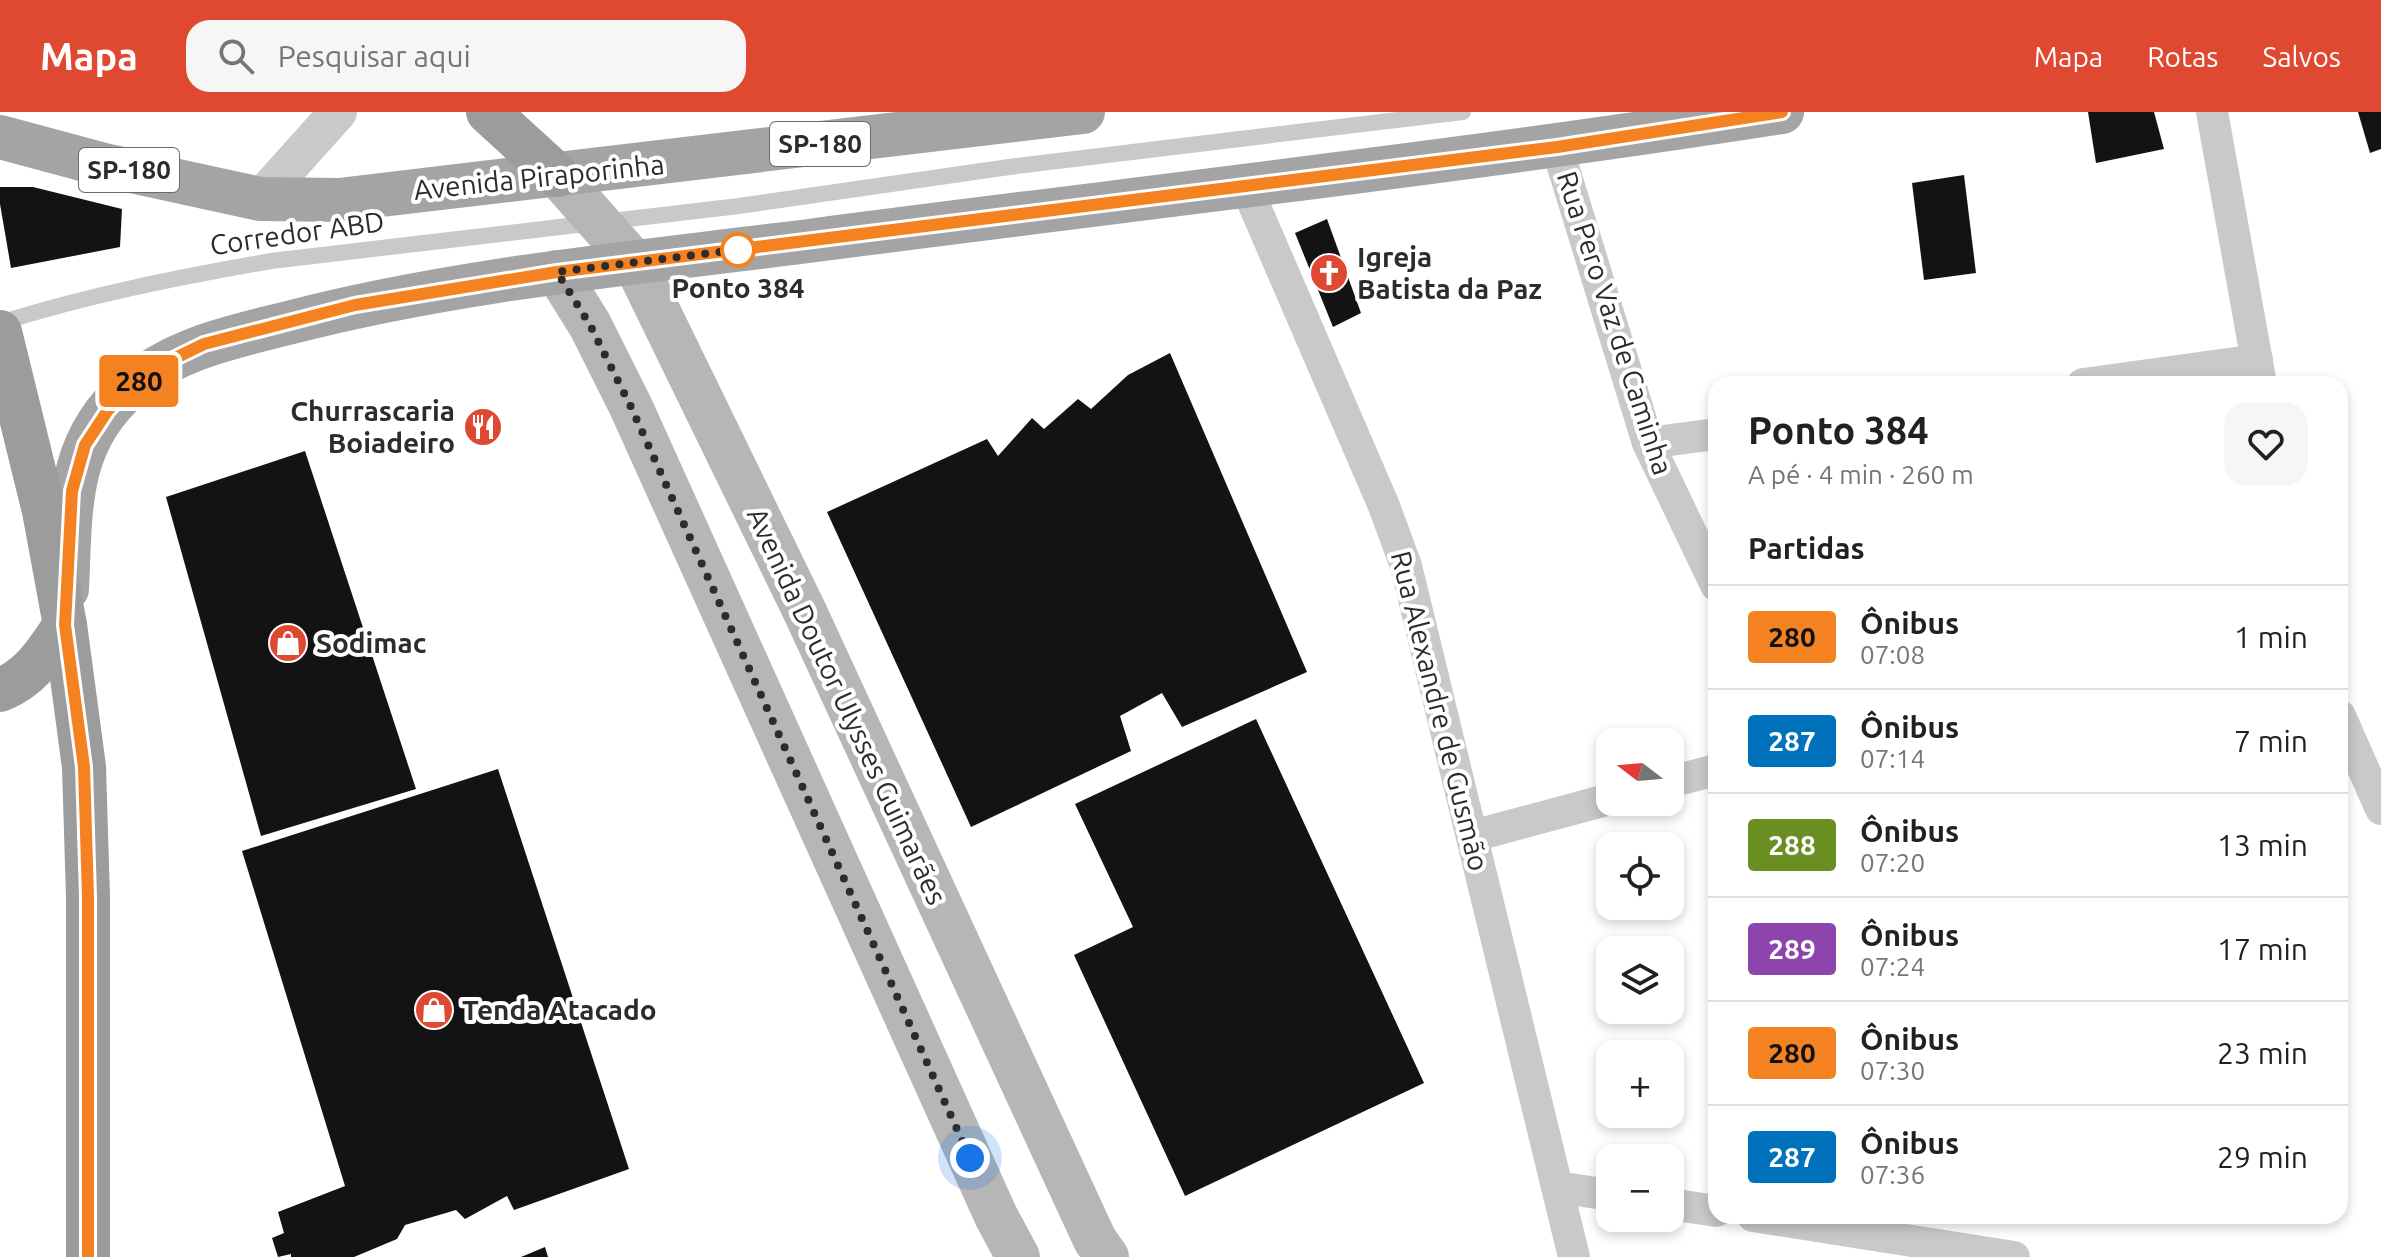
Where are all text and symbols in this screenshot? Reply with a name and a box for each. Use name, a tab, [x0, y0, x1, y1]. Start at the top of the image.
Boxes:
search box	[186, 20, 746, 92]
icon: search	[214, 34, 258, 78]
text: Mapa	[40, 35, 138, 77]
text: Pesquisar aqui	[278, 39, 471, 73]
text: Mapa	[2034, 41, 2103, 72]
text: Rotas	[2147, 41, 2218, 72]
text: Salvos	[2262, 41, 2341, 72]
road number: SP-180	[770, 122, 870, 166]
road number: SP-180	[79, 148, 179, 192]
street label: Avenida Piraporinha	[412, 148, 666, 205]
street label: Rua Pero Vaz de Caminha	[1552, 167, 1679, 479]
street label: Corredor ABD	[208, 205, 386, 260]
marker: Ponto 384	[721, 233, 755, 267]
place label: Igreja Batista da Paz	[1357, 241, 1542, 304]
church icon: Igreja Batista da Paz	[1308, 252, 1350, 294]
place label: Ponto 384	[671, 272, 805, 303]
line badge: 280	[93, 355, 185, 407]
text: 280	[115, 365, 163, 396]
place label: Churrascaria Boiadeiro	[290, 395, 455, 458]
button: heart	[2224, 402, 2308, 486]
restaurant icon: Churrascaria Boiadeiro	[462, 406, 504, 448]
text: Ponto 384	[1748, 409, 1929, 451]
text: A pé · 4 min · 260 m	[1748, 460, 1974, 489]
street label: Avenida Doutor Ulysses Guimarães	[742, 503, 953, 909]
text: Partidas	[1748, 531, 1865, 565]
street label: Rua Alexandre de Gusmão	[1386, 548, 1495, 874]
text: Ônibus	[1860, 606, 1959, 640]
text: 1 min	[2234, 620, 2308, 654]
text: 280	[1768, 621, 1816, 652]
shop icon: Sodimac	[267, 622, 309, 664]
place label: Sodimac	[316, 627, 426, 658]
text: 07:08	[1860, 640, 1925, 669]
text: Ônibus	[1860, 710, 1959, 744]
text: 7 min	[2234, 724, 2308, 758]
text: 287	[1768, 725, 1816, 756]
north arrow	[1596, 728, 1684, 816]
map controls	[1596, 728, 1684, 1232]
text: 07:14	[1860, 744, 1925, 773]
text: Ônibus	[1860, 814, 1959, 848]
text: 13 min	[2217, 828, 2308, 862]
text: 288	[1768, 829, 1816, 860]
button: locate	[1596, 832, 1684, 920]
text: 07:20	[1860, 848, 1925, 877]
text: Ônibus	[1860, 918, 1959, 952]
text: 17 min	[2217, 932, 2308, 966]
text: 289	[1768, 933, 1816, 964]
button: layers	[1596, 936, 1684, 1024]
text: 07:24	[1860, 952, 1925, 981]
shop icon: Tenda Atacado	[413, 989, 455, 1031]
place label: Tenda Atacado	[462, 994, 657, 1025]
text: Ônibus	[1860, 1022, 1959, 1056]
text: 23 min	[2217, 1036, 2308, 1070]
text: 280	[1768, 1037, 1816, 1068]
button: +	[1596, 1040, 1684, 1128]
text: 07:30	[1860, 1056, 1925, 1085]
text: Ônibus	[1860, 1126, 1959, 1160]
your location	[950, 1138, 990, 1178]
text: 29 min	[2217, 1140, 2308, 1174]
text: 287	[1768, 1141, 1816, 1172]
button: −	[1596, 1144, 1684, 1232]
text: 07:36	[1860, 1160, 1925, 1189]

